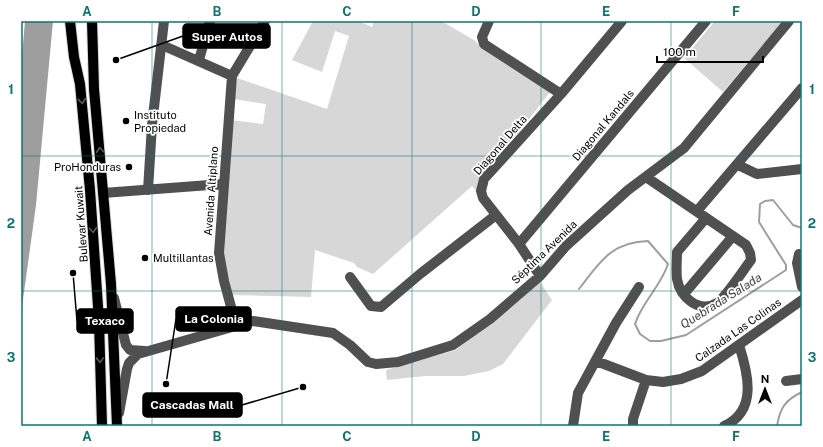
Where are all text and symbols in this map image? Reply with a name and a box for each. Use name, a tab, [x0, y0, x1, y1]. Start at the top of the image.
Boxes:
text: A	[82, 4, 92, 19]
text: B	[213, 4, 222, 19]
text: C	[342, 4, 352, 19]
text: D	[471, 4, 481, 19]
text: E	[602, 4, 610, 19]
text: F	[732, 4, 740, 19]
callout: Super Autos	[183, 24, 270, 48]
text: Super Autos	[191, 30, 263, 44]
scale bar	[657, 38, 763, 64]
text: 100 m	[663, 45, 696, 59]
text: 1	[8, 82, 14, 97]
text: 1	[809, 82, 815, 97]
street label: Diagonal Kandals	[570, 87, 636, 163]
one-way arrow	[77, 98, 86, 104]
place label: Instituto Propiedad	[134, 109, 186, 134]
street label: Diagonal Delta	[471, 113, 529, 177]
marker: Instituto Propiedad	[121, 116, 131, 126]
street label: Avenida Altiplano	[202, 146, 220, 236]
one-way arrow	[95, 147, 104, 153]
place label: ProHonduras	[54, 161, 121, 173]
marker: ProHonduras	[124, 162, 134, 172]
street label: Bulevar Kuwait	[72, 185, 90, 263]
text: 2	[7, 216, 15, 231]
text: 2	[808, 216, 816, 231]
street label: Séptima Avenida	[509, 218, 579, 286]
one-way arrow	[89, 227, 98, 233]
place label: Multillantas	[153, 252, 214, 264]
marker: Multillantas	[140, 253, 150, 263]
water label: Quebrada Salada	[678, 270, 764, 332]
street label: Calzada Las Colinas	[693, 296, 784, 364]
callout: La Colonia	[176, 307, 251, 331]
callout: Texaco	[77, 309, 133, 333]
text: La Colonia	[184, 312, 244, 326]
text: Texaco	[85, 314, 125, 328]
text: 3	[7, 350, 16, 365]
text: 3	[808, 350, 817, 365]
one-way arrow	[96, 357, 105, 363]
north arrow	[745, 369, 785, 409]
text: N	[761, 373, 769, 385]
callout: Cascadas Mall	[143, 393, 242, 417]
text: Cascadas Mall	[150, 398, 234, 412]
text: A	[82, 429, 92, 444]
text: B	[213, 429, 222, 444]
text: C	[342, 429, 352, 444]
text: D	[471, 429, 481, 444]
text: E	[602, 429, 610, 444]
text: F	[732, 429, 740, 444]

